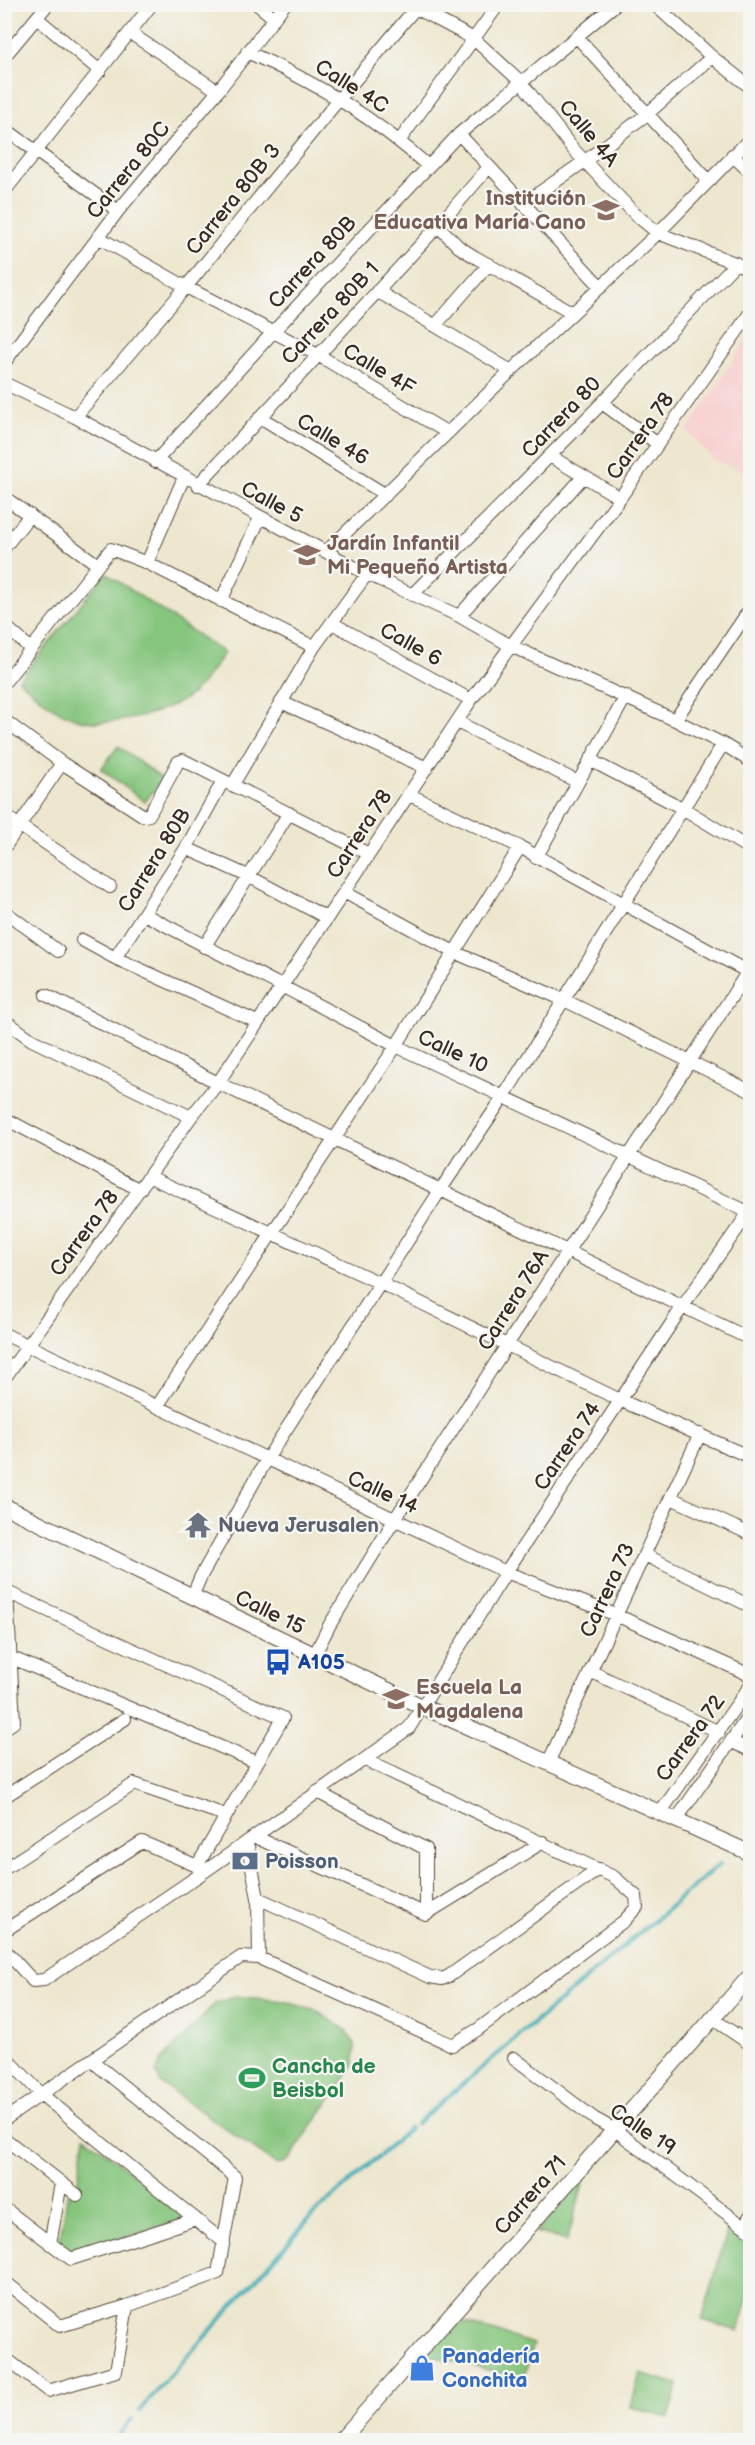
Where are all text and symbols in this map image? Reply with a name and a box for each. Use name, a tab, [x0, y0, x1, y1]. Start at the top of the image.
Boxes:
street label: Calle 4C	[310, 54, 393, 119]
street label: Calle 4A	[553, 95, 624, 172]
street label: Carrera 80C	[81, 116, 175, 224]
street label: Carrera 80B 3	[181, 138, 286, 260]
place label: Institución Educativa María Cano	[374, 186, 586, 235]
school or university icon: Institución Educativa María Cano	[591, 195, 621, 225]
street label: Carrera 80B	[263, 211, 362, 314]
street label: Carrera 80B 1	[276, 257, 384, 370]
street label: Calle 4F	[338, 338, 420, 401]
street label: Carrera 80	[516, 372, 606, 463]
street label: Carrera 78	[601, 388, 680, 485]
street label: Calle 46	[292, 408, 374, 471]
street label: Calle 5	[237, 476, 307, 529]
place label: Jardín Infantil Mi Pequeño Artista	[327, 531, 508, 580]
school or university icon: Jardín Infantil Mi Pequeño Artista	[292, 540, 322, 570]
street label: Calle 6	[375, 617, 446, 672]
street label: Carrera 78	[321, 785, 397, 883]
street label: Carrera 80B	[113, 804, 196, 917]
street label: Calle 10	[414, 1024, 492, 1079]
street label: Carrera 78	[45, 1185, 124, 1281]
street label: Carrera 76A	[473, 1245, 554, 1355]
street label: Carrera 74	[529, 1397, 606, 1495]
street label: Calle 14	[343, 1465, 422, 1520]
temple icon: Nueva Jerusalen	[183, 1510, 213, 1540]
place label: Nueva Jerusalen	[218, 1513, 379, 1538]
street label: Carrera 73	[575, 1539, 640, 1641]
street label: Calle 15	[231, 1585, 309, 1640]
bus stop icon: A105	[263, 1647, 293, 1677]
place label: A105	[297, 1650, 345, 1675]
place label: Escuela La Magdalena	[416, 1675, 524, 1724]
school or university icon: Escuela La Magdalena	[381, 1684, 411, 1714]
street label: Carrera 72	[651, 1690, 731, 1786]
bank icon: Poisson	[230, 1846, 260, 1876]
place label: Poisson	[265, 1849, 339, 1874]
place label: Cancha de Beisbol	[272, 2054, 376, 2103]
sports icon: Cancha de Beisbol	[237, 2063, 267, 2093]
street label: Calle 19	[605, 2098, 681, 2161]
street label: Carrera 71	[489, 2151, 572, 2240]
place label: Panadería Conchita	[442, 2344, 540, 2393]
shop icon: Panadería Conchita	[407, 2353, 437, 2383]

